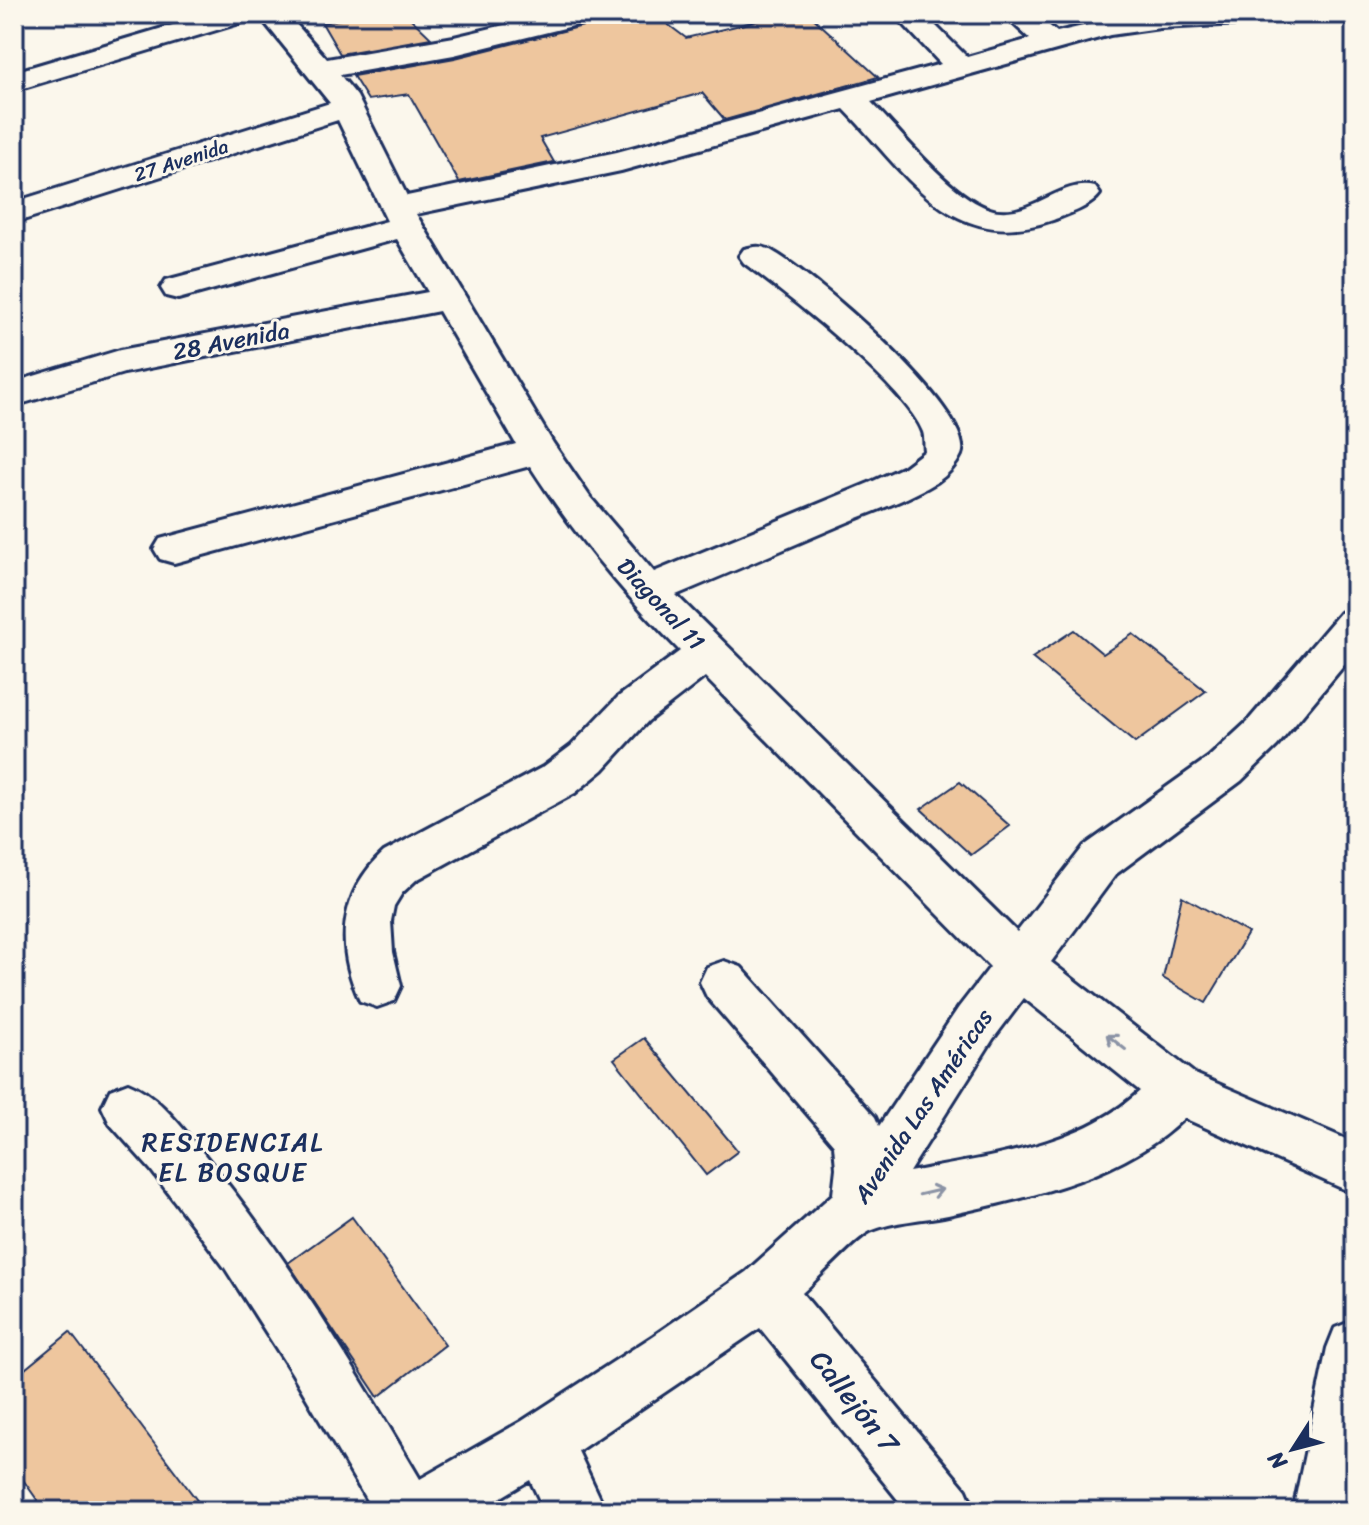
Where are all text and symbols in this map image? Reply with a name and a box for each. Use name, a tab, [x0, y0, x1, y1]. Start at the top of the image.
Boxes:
street label: 27 Avenida	[129, 129, 233, 192]
street label: 28 Avenida	[169, 309, 293, 373]
street label: Diagonal 11	[606, 547, 716, 661]
street label: Avenida Las Américas	[841, 1000, 1004, 1213]
one-way arrow	[1106, 1033, 1127, 1050]
district label: RESIDENCIAL EL BOSQUE	[142, 1119, 324, 1195]
one-way arrow	[918, 1184, 944, 1199]
street label: Callejón 7	[797, 1338, 914, 1466]
north arrow	[1253, 1409, 1333, 1489]
text: N	[1257, 1442, 1298, 1479]

